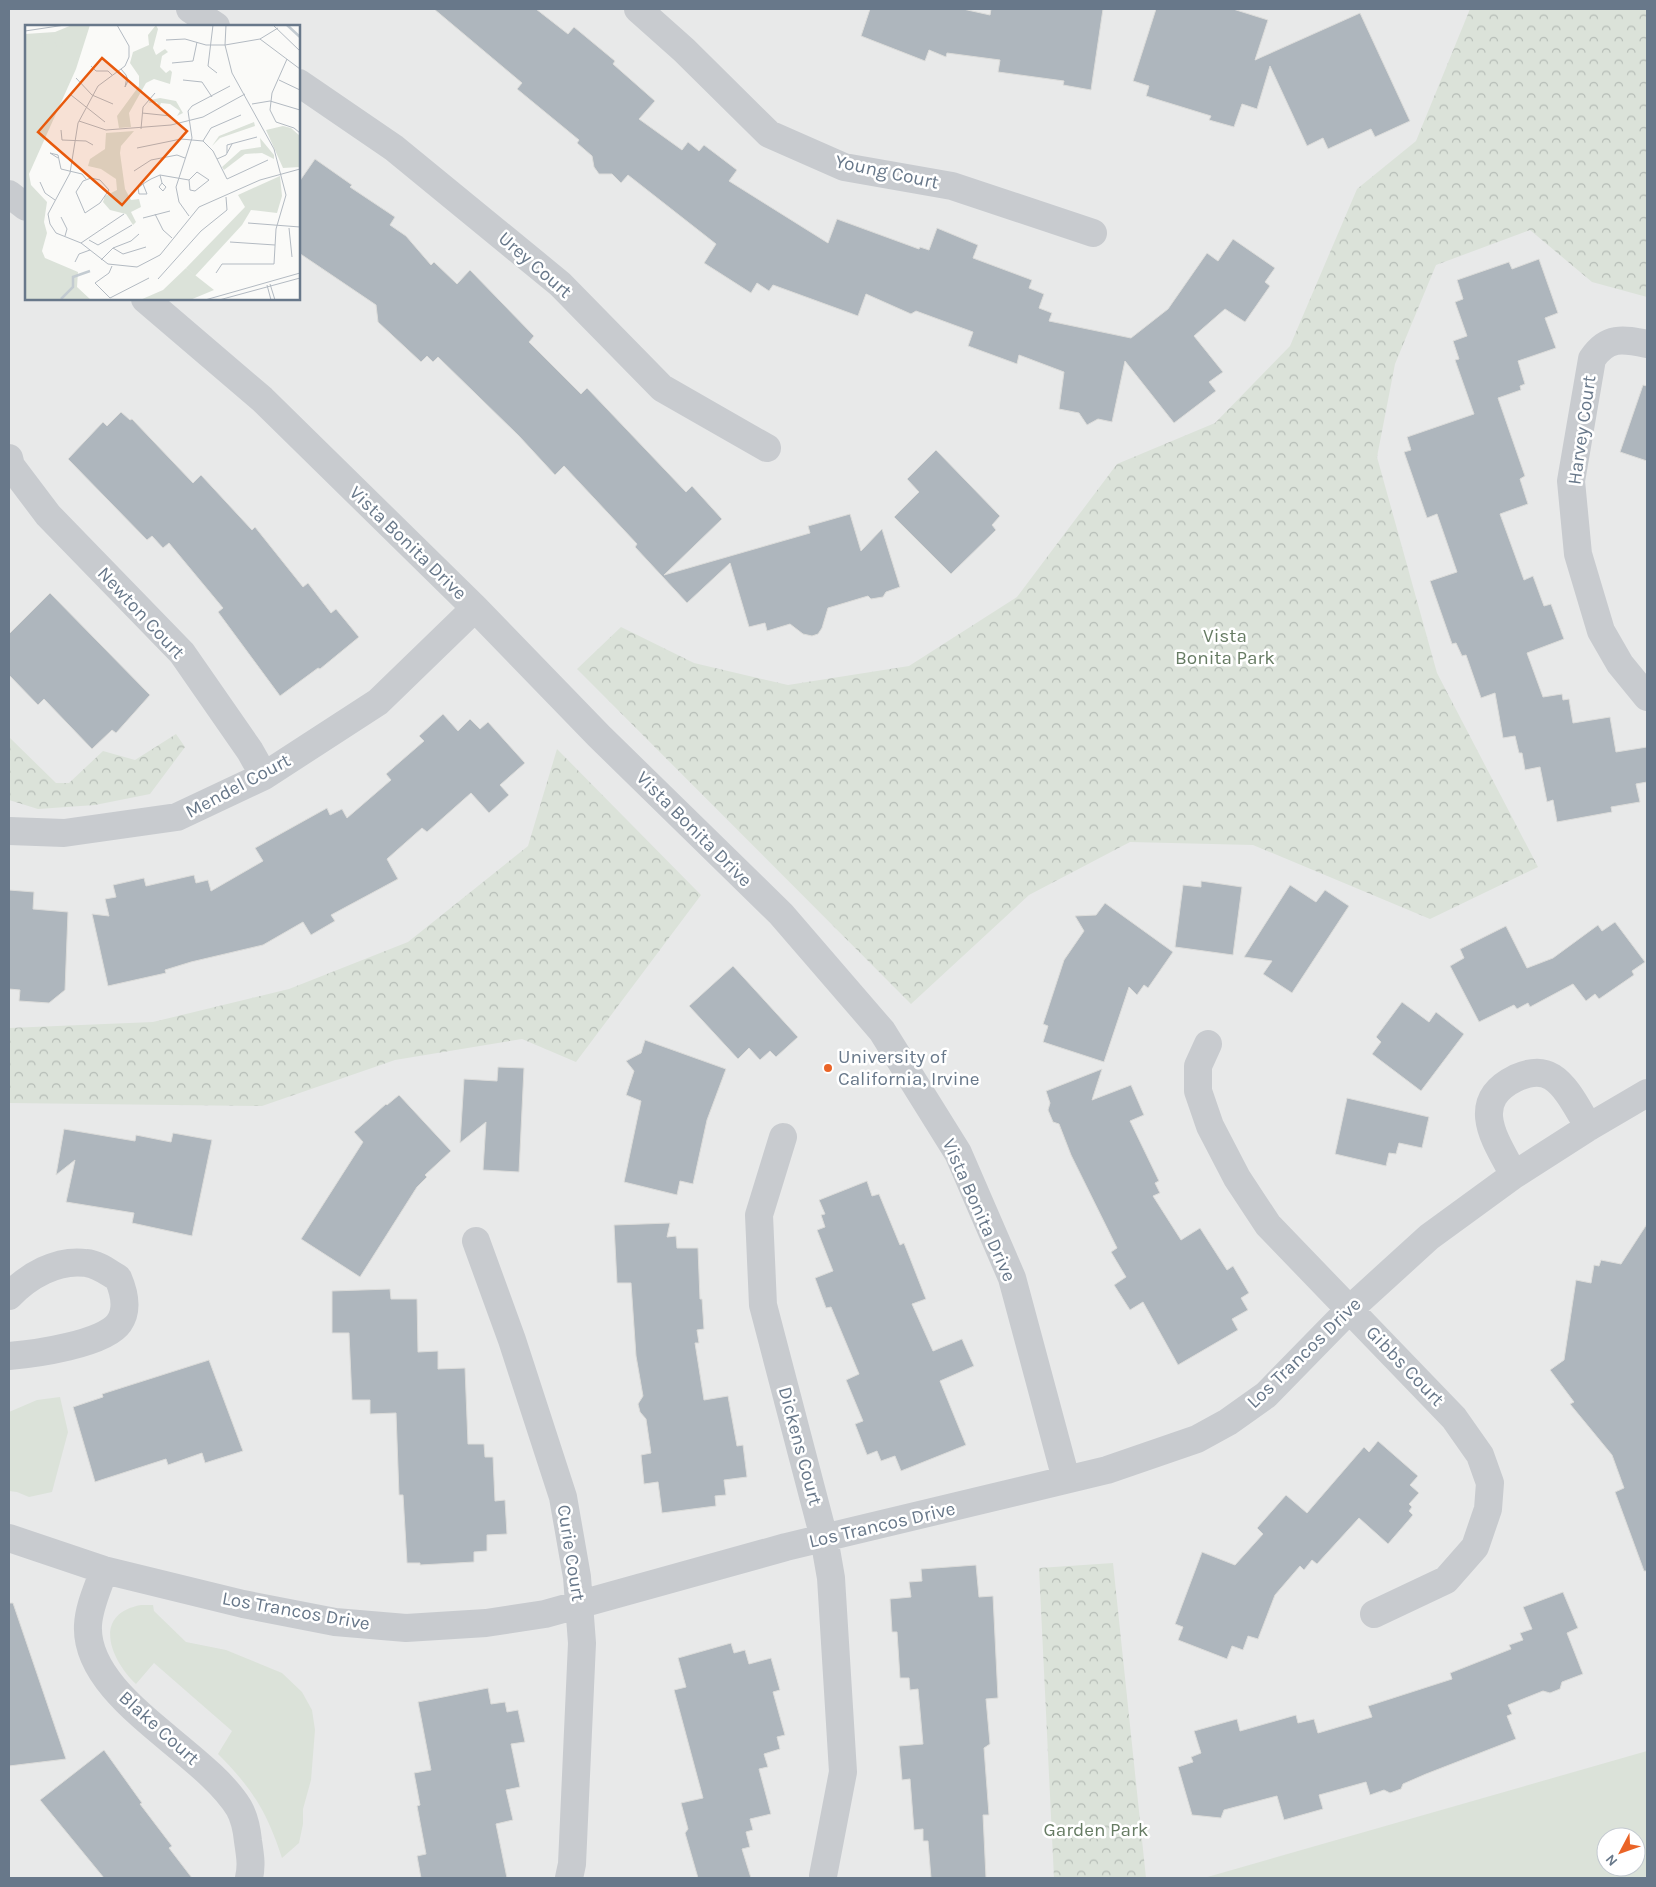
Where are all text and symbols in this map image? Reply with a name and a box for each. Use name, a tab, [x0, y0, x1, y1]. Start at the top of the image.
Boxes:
inset map	[25, 25, 300, 300]
street label: Young Court	[833, 150, 941, 194]
street label: Urey Court	[494, 227, 576, 303]
street label: Harvey Court	[1563, 374, 1601, 486]
street label: Vista Bonita Drive	[345, 482, 471, 604]
street label: Newton Court	[93, 563, 189, 663]
park label: Vista Bonita Park	[1175, 625, 1275, 669]
street label: Mendel Court	[182, 749, 294, 823]
street label: Vista Bonita Drive	[632, 767, 756, 891]
place label: University of California, Irvine	[838, 1046, 980, 1090]
marker: University of California, Irvine	[822, 1062, 834, 1074]
street label: Vista Bonita Drive	[938, 1135, 1020, 1285]
street label: Los Trancos Drive	[1242, 1293, 1366, 1413]
street label: Gibbs Court	[1361, 1322, 1449, 1410]
street label: Dickens Court	[774, 1384, 826, 1508]
street label: Los Trancos Drive	[807, 1497, 957, 1553]
street label: Curie Court	[553, 1503, 589, 1603]
street label: Los Trancos Drive	[220, 1587, 372, 1635]
street label: Blake Court	[114, 1686, 204, 1770]
park label: Garden Park	[1043, 1819, 1149, 1841]
north arrow	[1596, 1827, 1646, 1877]
text: N	[1602, 1851, 1621, 1870]

